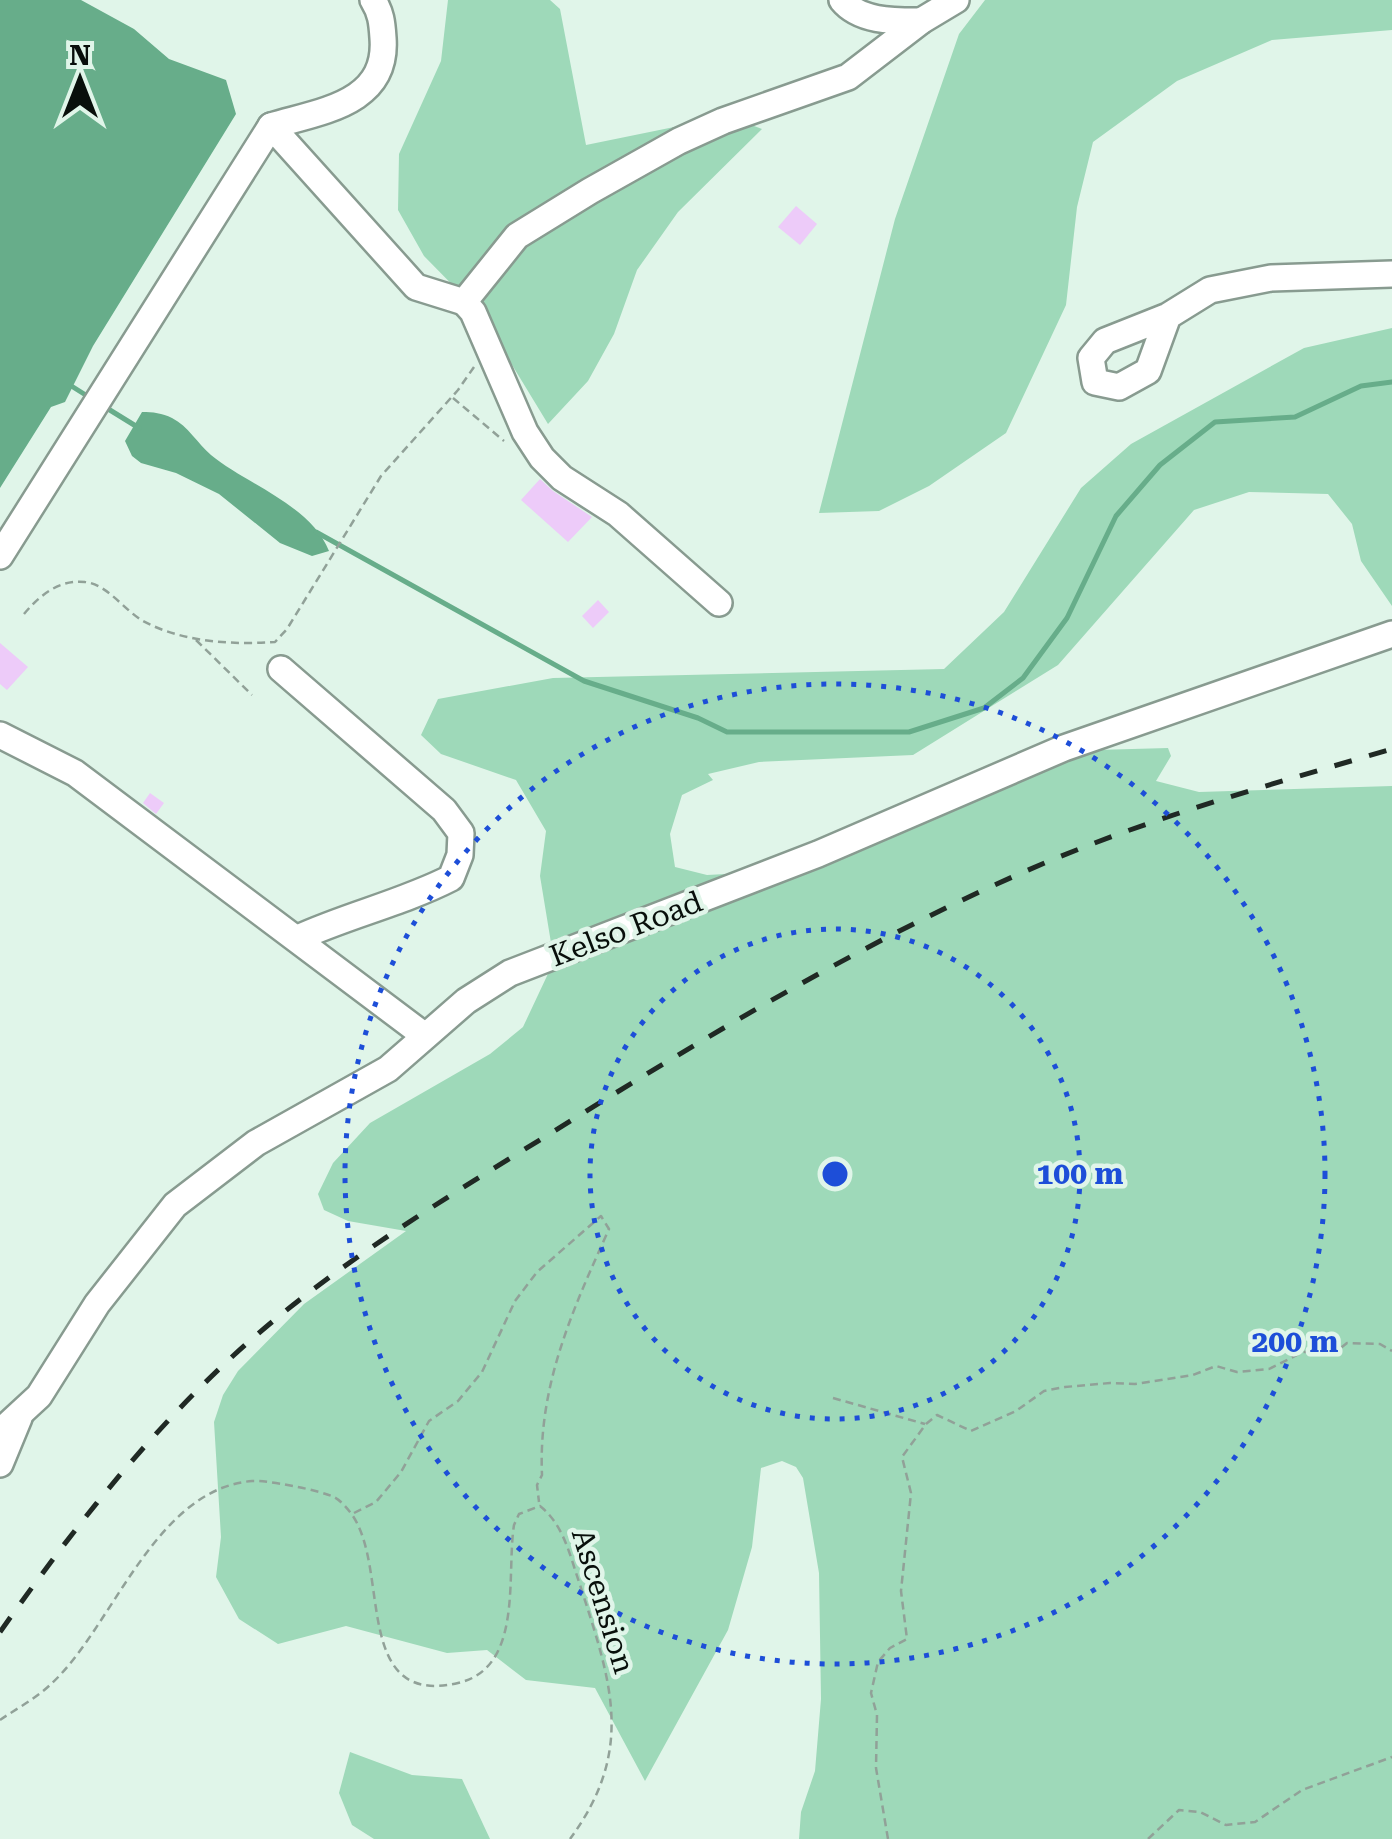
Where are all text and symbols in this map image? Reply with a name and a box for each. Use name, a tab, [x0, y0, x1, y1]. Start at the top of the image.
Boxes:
north arrow	[30, 30, 130, 130]
text: N	[69, 39, 91, 72]
street label: Kelso Road	[545, 883, 707, 974]
centre of rings	[817, 1156, 853, 1192]
text: 100 m	[1037, 1156, 1124, 1191]
text: 200 m	[1252, 1324, 1339, 1359]
street label: Ascension	[565, 1524, 642, 1677]

